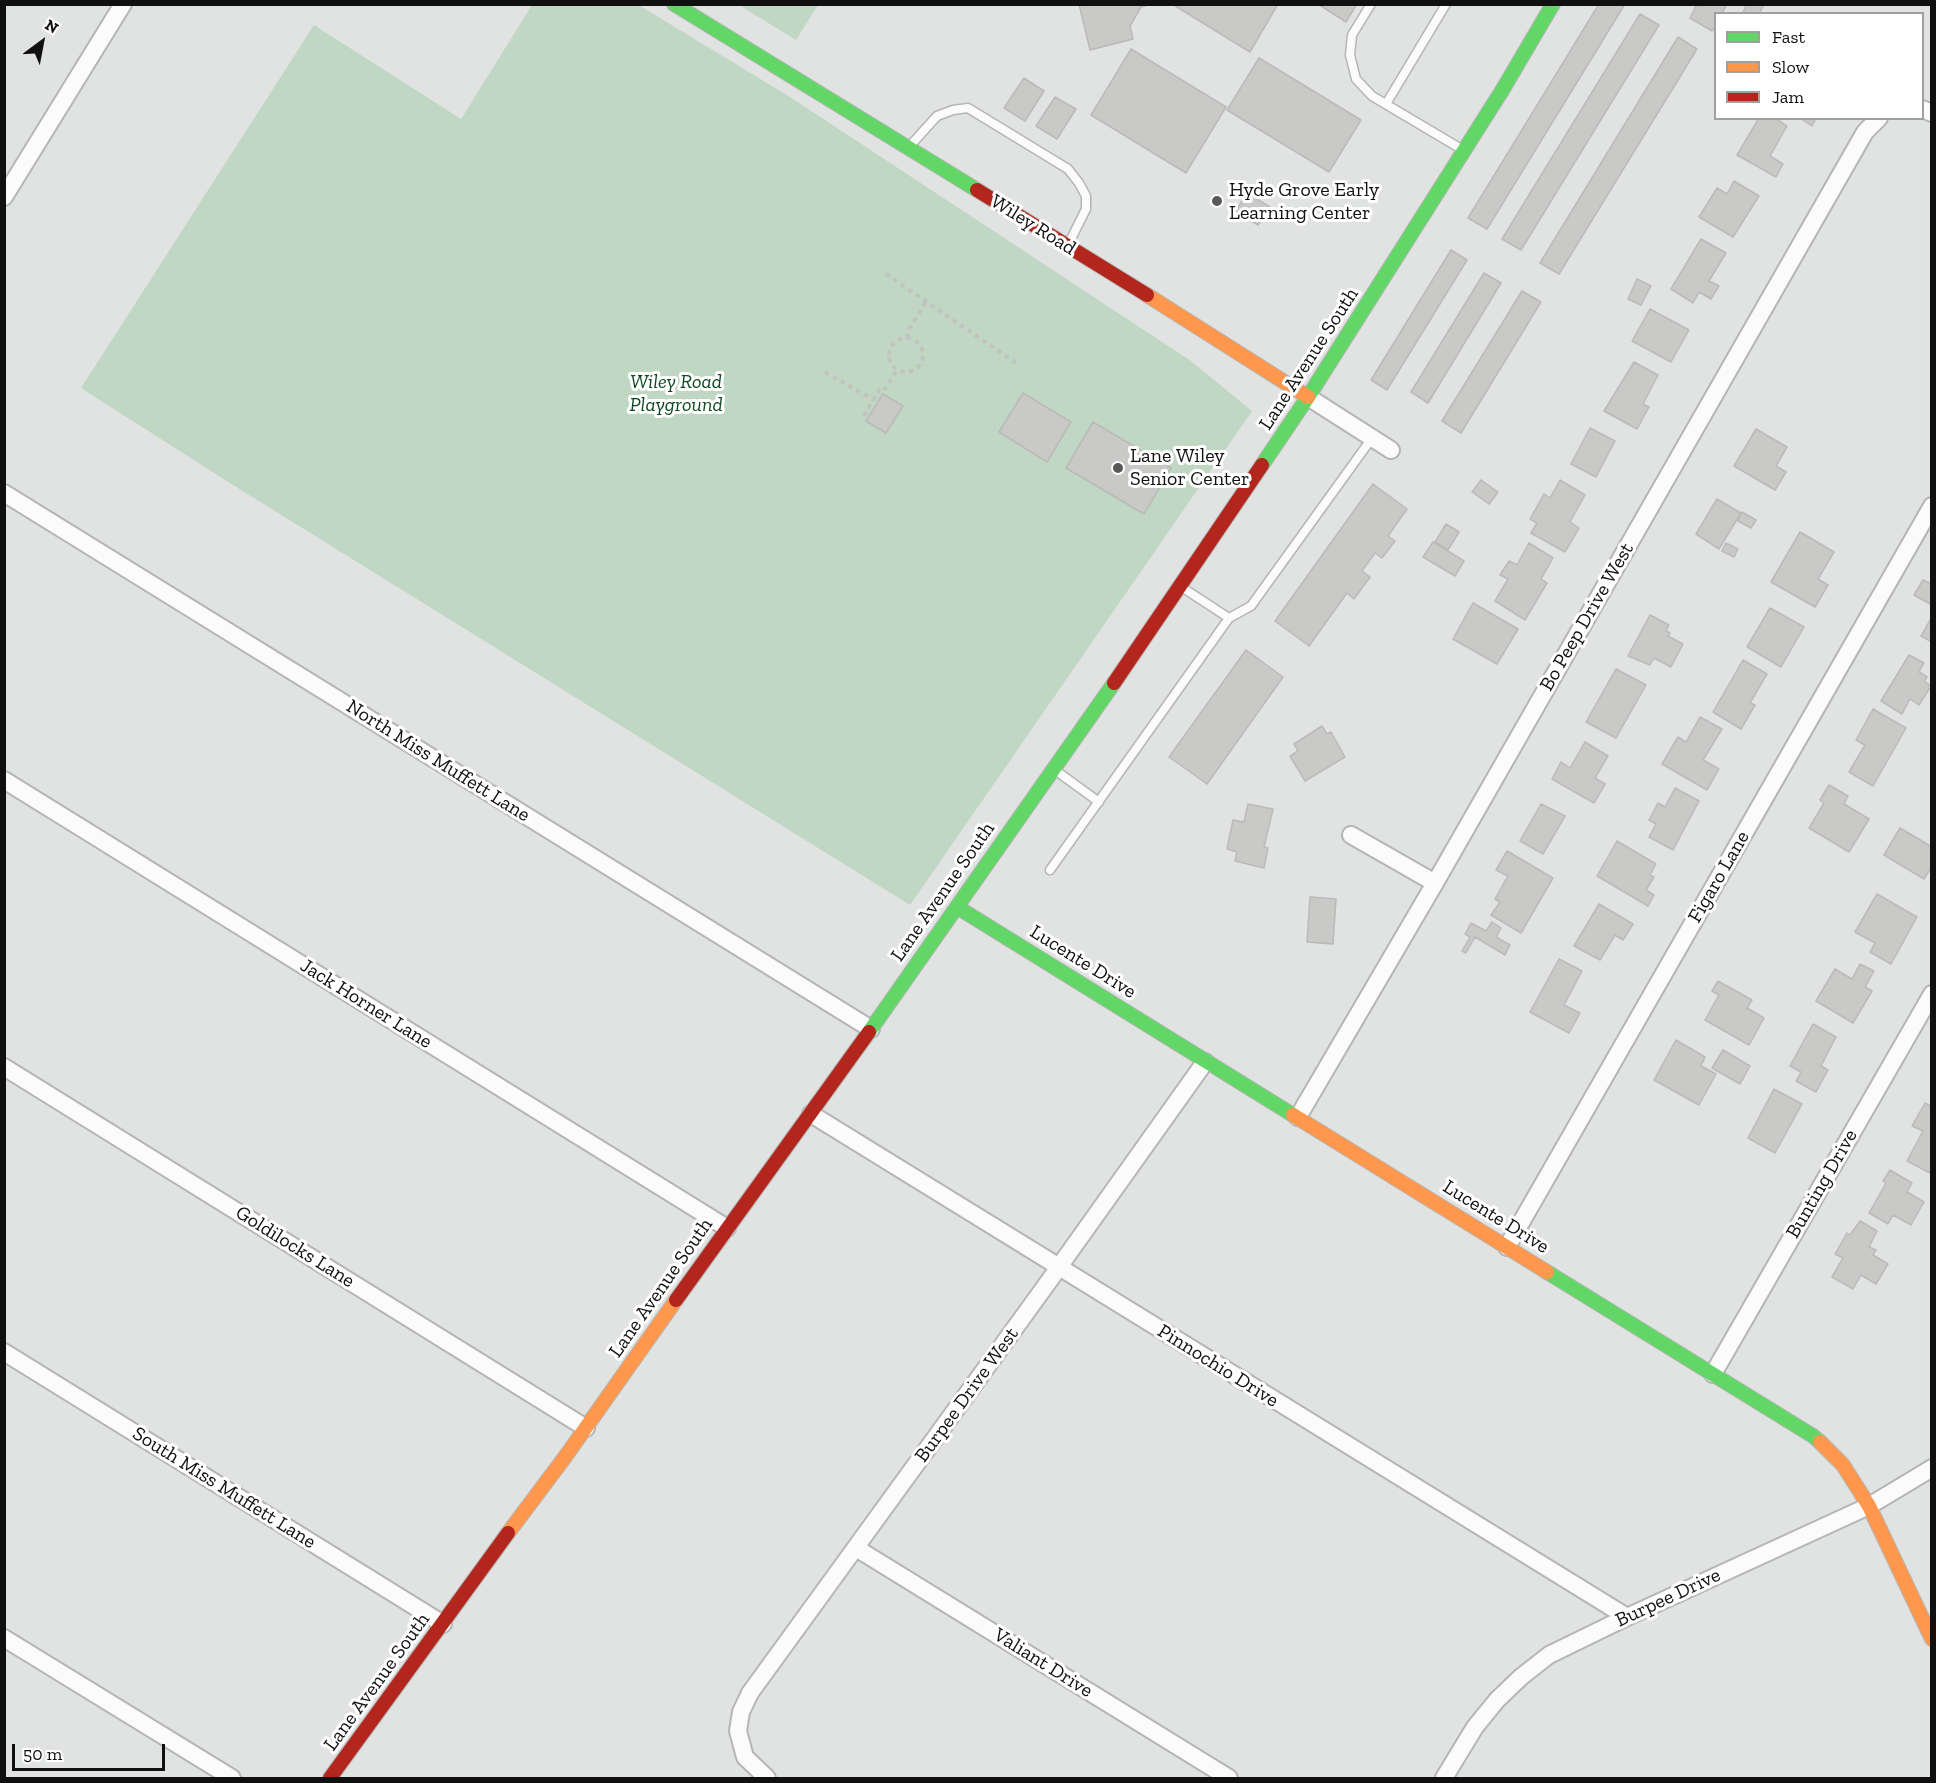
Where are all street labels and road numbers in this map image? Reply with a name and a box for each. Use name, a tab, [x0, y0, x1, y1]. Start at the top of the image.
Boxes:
street label: Wiley Road	[986, 189, 1080, 261]
street label: Lane Avenue South	[1254, 283, 1364, 435]
street label: Bo Peep Drive West	[1535, 539, 1639, 695]
street label: North Miss Muffett Lane	[342, 695, 534, 827]
street label: Lane Avenue South	[886, 818, 1000, 966]
street label: Figaro Lane	[1683, 827, 1755, 927]
street label: Lucente Drive	[1026, 920, 1140, 1004]
street label: Jack Horner Lane	[296, 954, 436, 1054]
street label: Bunting Drive	[1781, 1125, 1863, 1243]
street label: Lucente Drive	[1439, 1175, 1553, 1259]
street label: Goldilocks Lane	[231, 1201, 359, 1293]
street label: Lane Avenue South	[604, 1214, 718, 1362]
street label: Pinnochio Drive	[1153, 1319, 1283, 1413]
street label: Burpee Drive West	[910, 1323, 1024, 1467]
street label: South Miss Muffett Lane	[128, 1422, 320, 1554]
street label: Burpee Drive	[1612, 1563, 1724, 1633]
street label: Lane Avenue South	[319, 1608, 435, 1756]
street label: Valiant Drive	[989, 1623, 1097, 1703]

